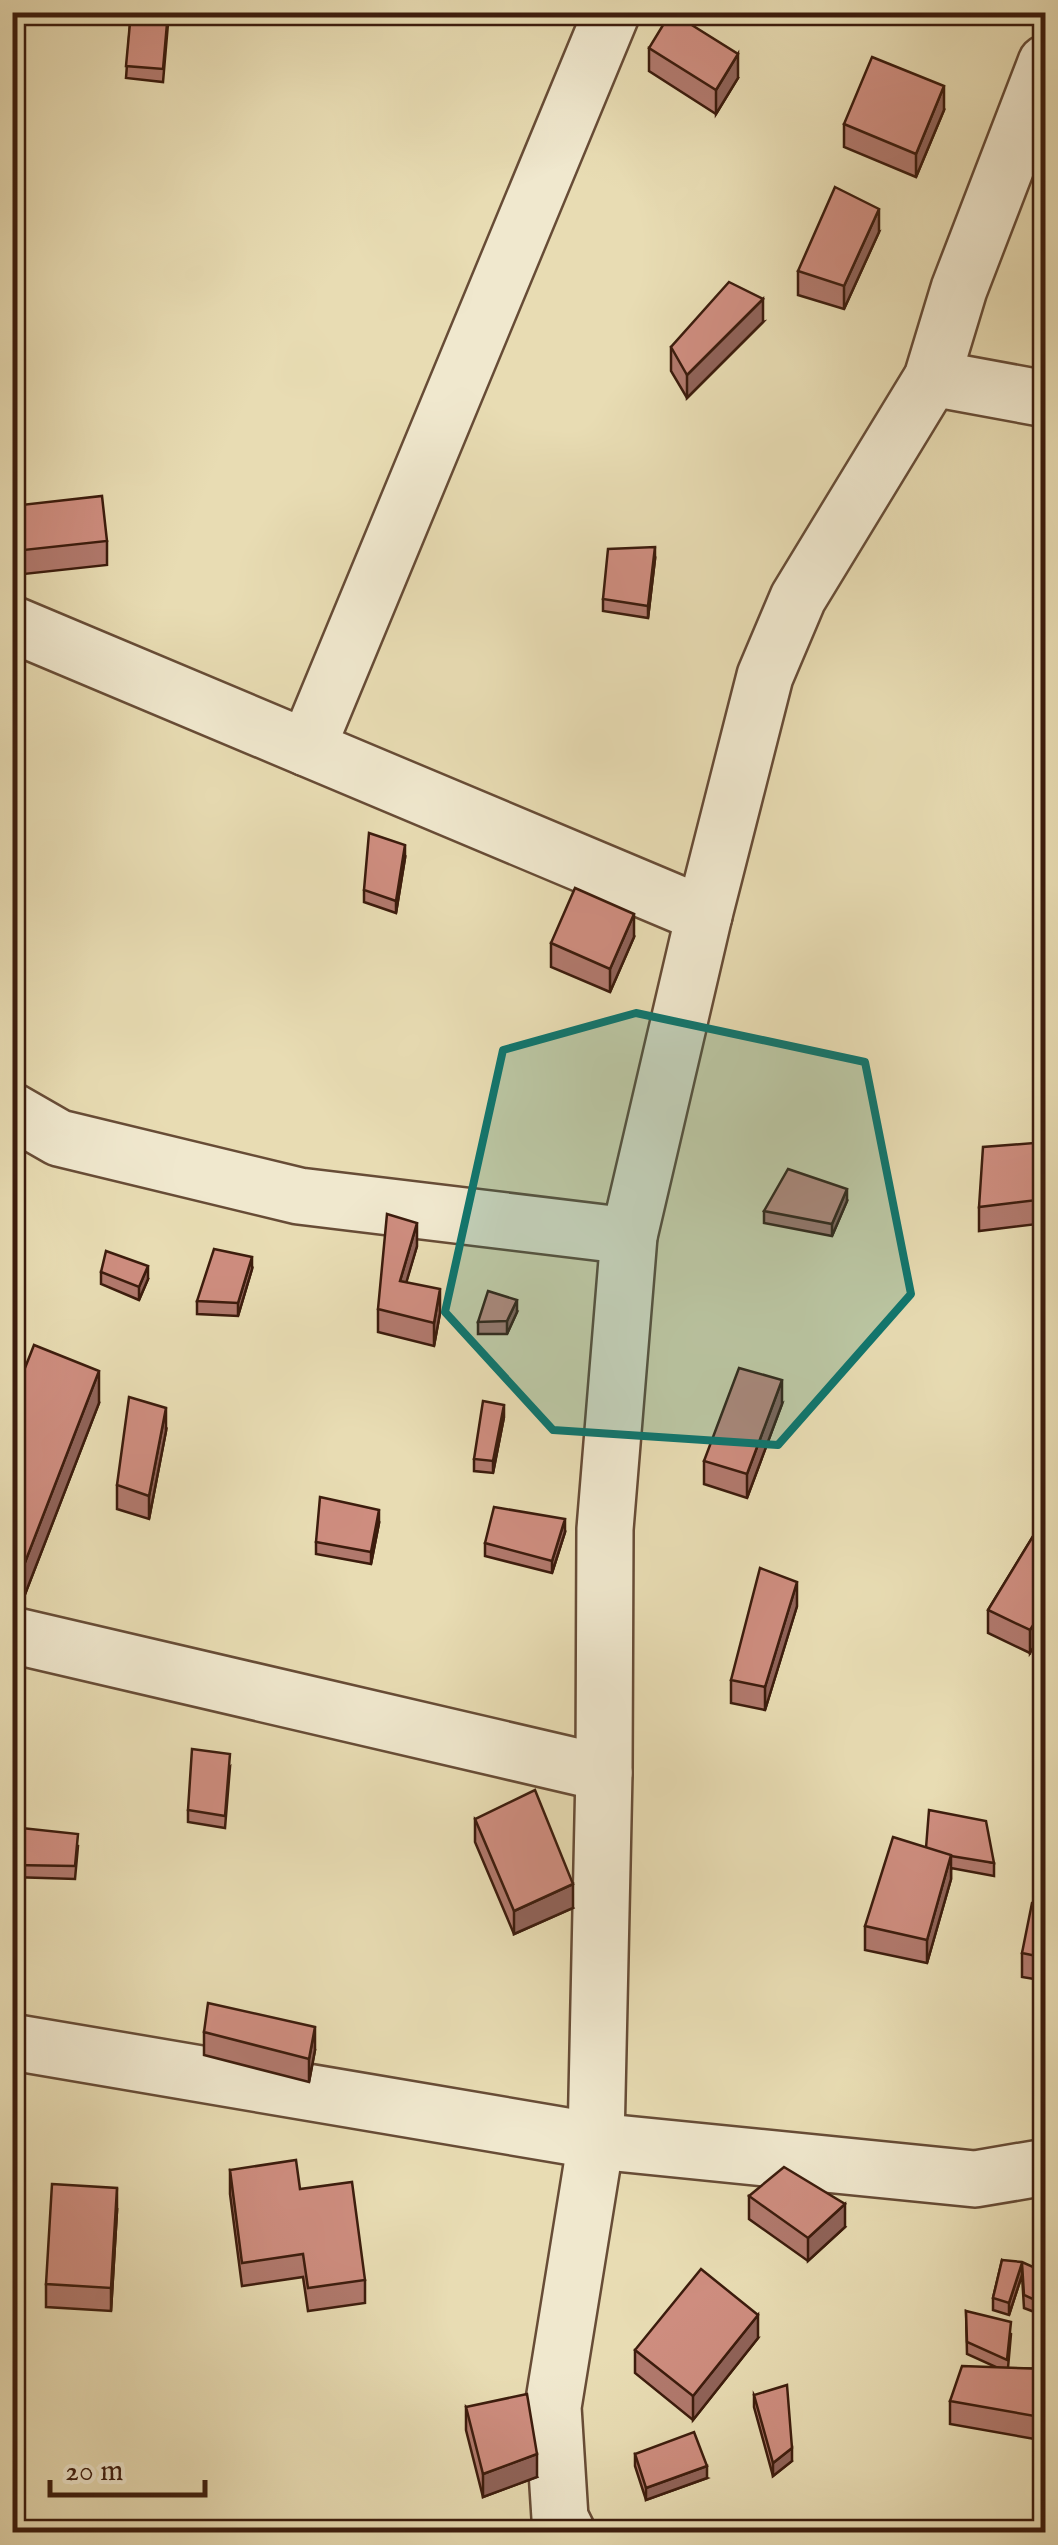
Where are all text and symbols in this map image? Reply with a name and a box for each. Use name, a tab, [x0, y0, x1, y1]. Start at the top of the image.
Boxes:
scale bar	[50, 2435, 205, 2497]
text: 20 m	[65, 2453, 124, 2491]

